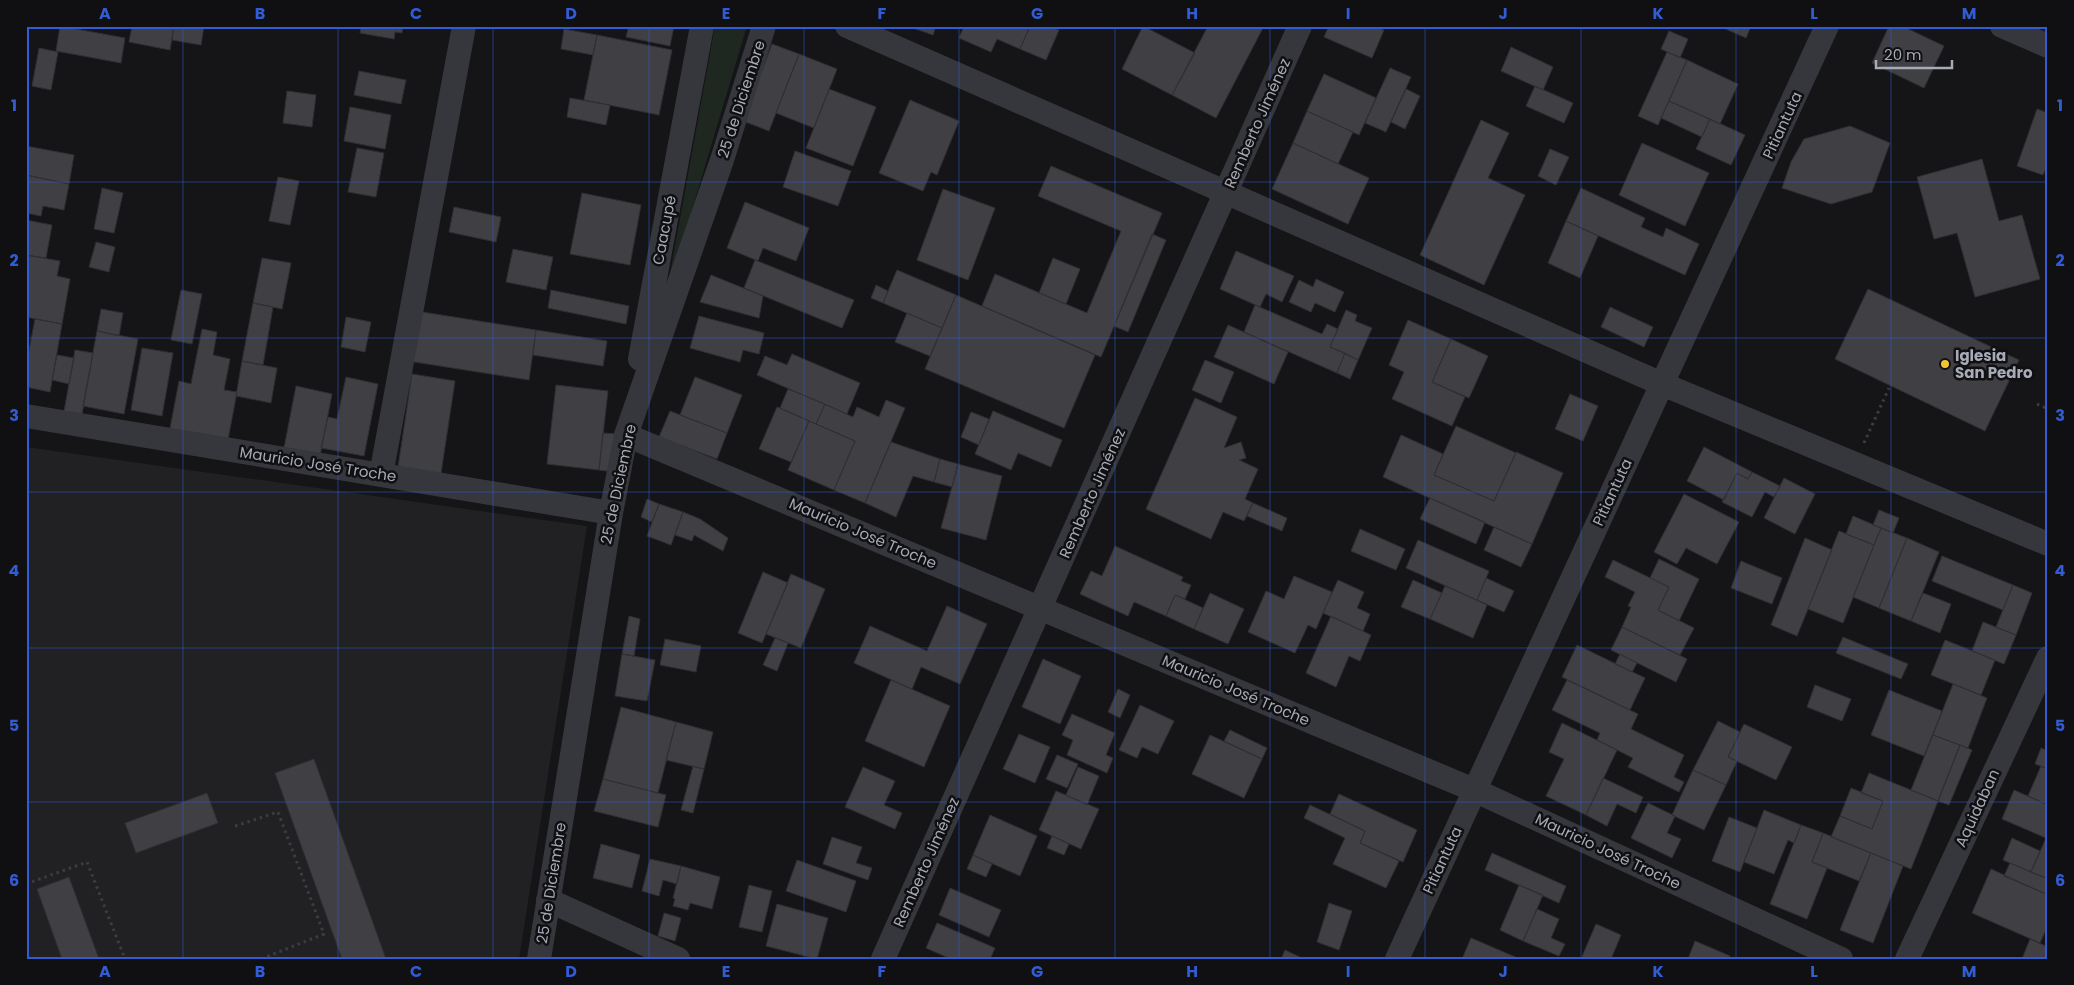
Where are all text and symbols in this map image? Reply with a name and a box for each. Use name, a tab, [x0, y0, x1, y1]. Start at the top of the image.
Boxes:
text: A	[99, 2, 111, 25]
text: B	[255, 2, 265, 25]
text: C	[410, 2, 422, 25]
text: D	[565, 2, 577, 25]
text: E	[722, 2, 730, 25]
text: F	[878, 2, 887, 25]
text: G	[1031, 2, 1043, 25]
text: H	[1186, 2, 1198, 25]
text: I	[1346, 2, 1350, 25]
text: J	[1498, 2, 1508, 25]
text: K	[1652, 2, 1664, 25]
text: L	[1810, 2, 1818, 25]
text: M	[1962, 2, 1976, 25]
street label: 25 de Diciembre	[712, 38, 770, 160]
scale bar	[1876, 38, 1953, 70]
text: 20 m	[1884, 44, 1922, 65]
street label: Remberto Jiménez	[1219, 55, 1295, 191]
street label: Pitiantuta	[1757, 88, 1807, 162]
text: 1	[11, 94, 17, 117]
text: 1	[2057, 94, 2063, 117]
street label: Caacupé	[647, 194, 681, 266]
text: 2	[9, 249, 19, 272]
text: 2	[2055, 249, 2065, 272]
place label: Iglesia San Pedro	[1955, 345, 2033, 383]
marker: Iglesia San Pedro	[1939, 358, 1951, 370]
text: 3	[9, 404, 19, 427]
text: 3	[2055, 404, 2065, 427]
street label: 25 de Diciembre	[595, 422, 641, 546]
street label: Remberto Jiménez	[1054, 425, 1130, 561]
street label: Mauricio José Troche	[238, 441, 398, 487]
street label: Pitiantuta	[1587, 455, 1637, 529]
street label: Mauricio José Troche	[786, 492, 940, 574]
text: 4	[9, 559, 20, 582]
text: 4	[2055, 559, 2066, 582]
street label: Mauricio José Troche	[1159, 649, 1313, 731]
text: 5	[9, 714, 19, 737]
text: 5	[2055, 714, 2065, 737]
street label: Aquidaban	[1950, 766, 2004, 850]
street label: Remberto Jiménez	[888, 794, 964, 930]
street label: Mauricio José Troche	[1532, 808, 1684, 894]
street label: 25 de Diciembre	[531, 821, 571, 945]
street label: Pitiantuta	[1417, 823, 1467, 897]
text: 6	[9, 869, 19, 892]
text: 6	[2055, 869, 2065, 892]
text: A	[99, 960, 111, 983]
text: B	[255, 960, 265, 983]
text: C	[410, 960, 422, 983]
text: D	[565, 960, 577, 983]
text: E	[722, 960, 730, 983]
text: F	[878, 960, 887, 983]
text: G	[1031, 960, 1043, 983]
text: H	[1186, 960, 1198, 983]
text: I	[1346, 960, 1350, 983]
text: J	[1498, 960, 1508, 983]
text: K	[1652, 960, 1664, 983]
text: L	[1810, 960, 1818, 983]
text: M	[1962, 960, 1976, 983]

